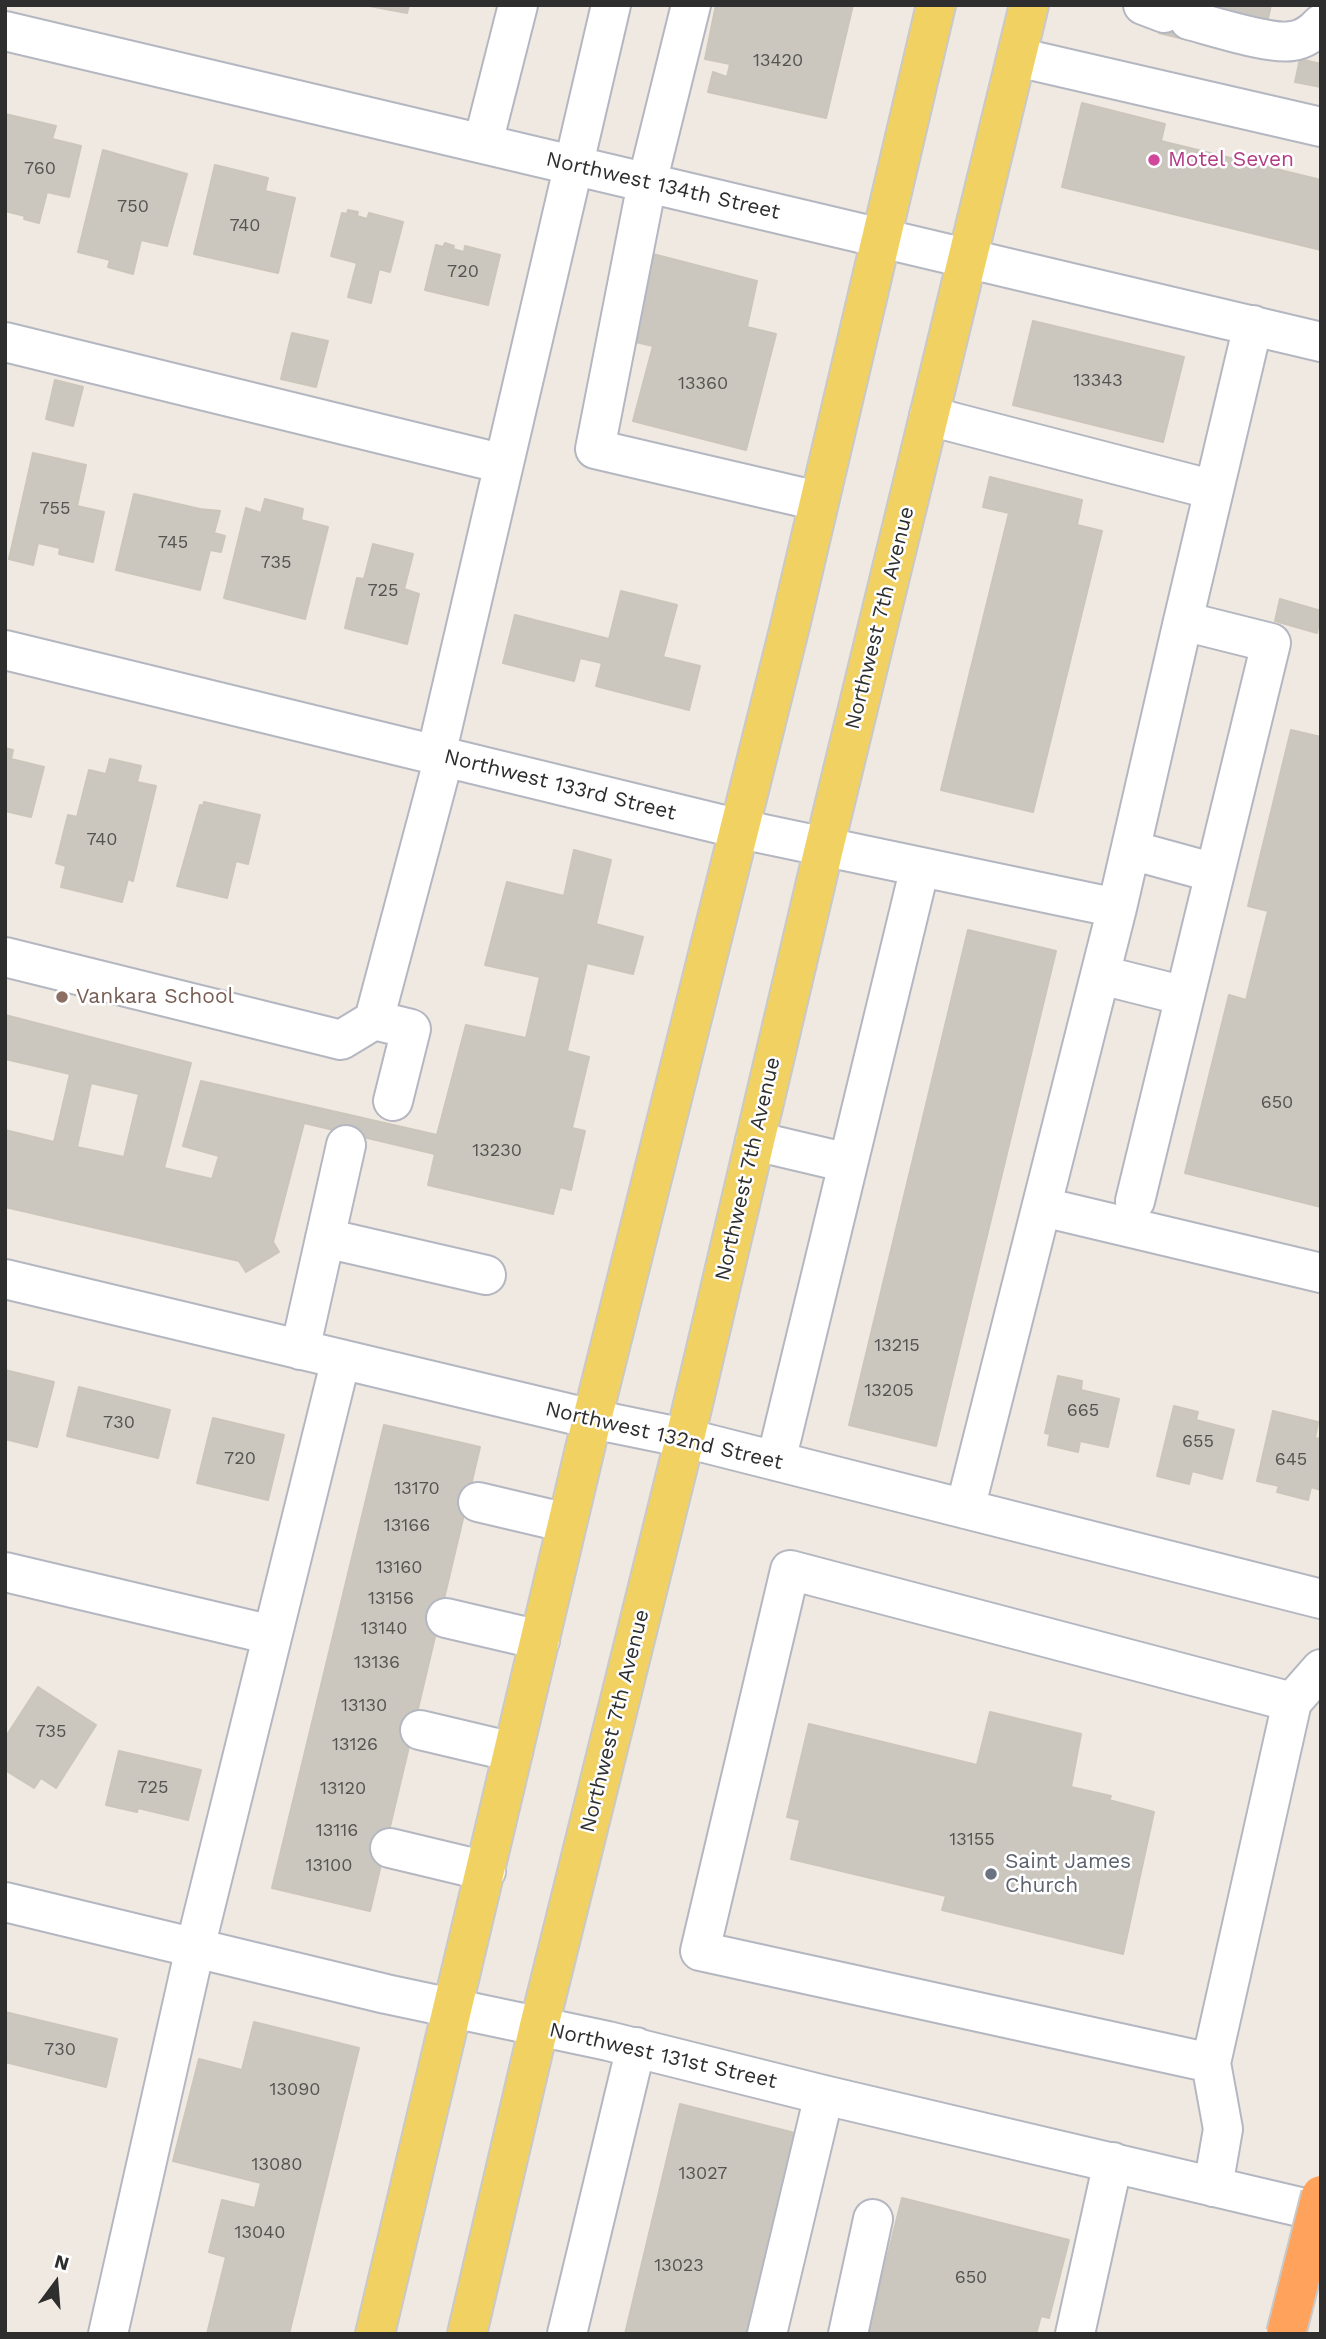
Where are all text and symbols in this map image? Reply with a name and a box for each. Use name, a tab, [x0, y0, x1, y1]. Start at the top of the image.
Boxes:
house number: 13420	[753, 50, 803, 72]
street label: Northwest 134th Street	[544, 147, 782, 225]
place label: Motel Seven	[1168, 147, 1294, 173]
marker: Motel Seven	[1146, 152, 1162, 168]
house number: 760	[24, 158, 56, 180]
house number: 750	[117, 196, 149, 218]
house number: 740	[229, 215, 261, 237]
house number: 720	[447, 261, 479, 283]
house number: 13343	[1073, 370, 1123, 392]
house number: 13360	[678, 373, 728, 395]
house number: 755	[39, 498, 71, 520]
street label: Northwest 7th Avenue	[840, 504, 920, 732]
house number: 745	[158, 532, 188, 554]
house number: 735	[260, 552, 292, 574]
house number: 725	[367, 580, 399, 602]
street label: Northwest 133rd Street	[441, 744, 679, 826]
house number: 740	[86, 829, 118, 851]
place label: Vankara School	[76, 984, 234, 1010]
marker: Vankara School	[54, 989, 70, 1005]
street label: Northwest 7th Avenue	[710, 1055, 786, 1283]
house number: 650	[1261, 1092, 1293, 1114]
house number: 13230	[472, 1140, 522, 1162]
house number: 13215	[874, 1335, 920, 1357]
house number: 13205	[864, 1380, 914, 1402]
street label: Northwest 132nd Street	[543, 1396, 785, 1476]
house number: 665	[1067, 1400, 1099, 1422]
house number: 730	[103, 1412, 135, 1434]
house number: 655	[1182, 1431, 1214, 1453]
house number: 720	[224, 1448, 256, 1470]
house number: 645	[1275, 1449, 1307, 1471]
house number: 13170	[394, 1478, 440, 1500]
house number: 13166	[384, 1515, 430, 1537]
house number: 13160	[376, 1557, 422, 1579]
house number: 13156	[368, 1588, 414, 1610]
street label: Northwest 7th Avenue	[575, 1607, 655, 1835]
house number: 13140	[361, 1618, 407, 1640]
house number: 13136	[354, 1652, 400, 1674]
house number: 13130	[341, 1695, 387, 1717]
house number: 735	[35, 1721, 67, 1743]
house number: 13126	[332, 1734, 378, 1756]
house number: 725	[137, 1777, 169, 1799]
house number: 13120	[320, 1778, 366, 1800]
house number: 13116	[316, 1820, 358, 1842]
house number: 13155	[949, 1829, 995, 1851]
place label: Saint James Church	[1005, 1849, 1131, 1899]
house number: 13100	[306, 1855, 352, 1877]
marker: Saint James Church	[983, 1866, 999, 1882]
street label: Northwest 131st Street	[547, 2018, 779, 2094]
house number: 730	[44, 2039, 76, 2061]
house number: 13090	[269, 2079, 321, 2101]
house number: 13080	[252, 2154, 302, 2176]
house number: 13027	[679, 2163, 727, 2185]
house number: 13040	[235, 2222, 285, 2244]
north arrow	[21, 2248, 91, 2318]
text: N	[52, 2249, 72, 2275]
house number: 13023	[654, 2255, 704, 2277]
house number: 650	[955, 2267, 987, 2289]

